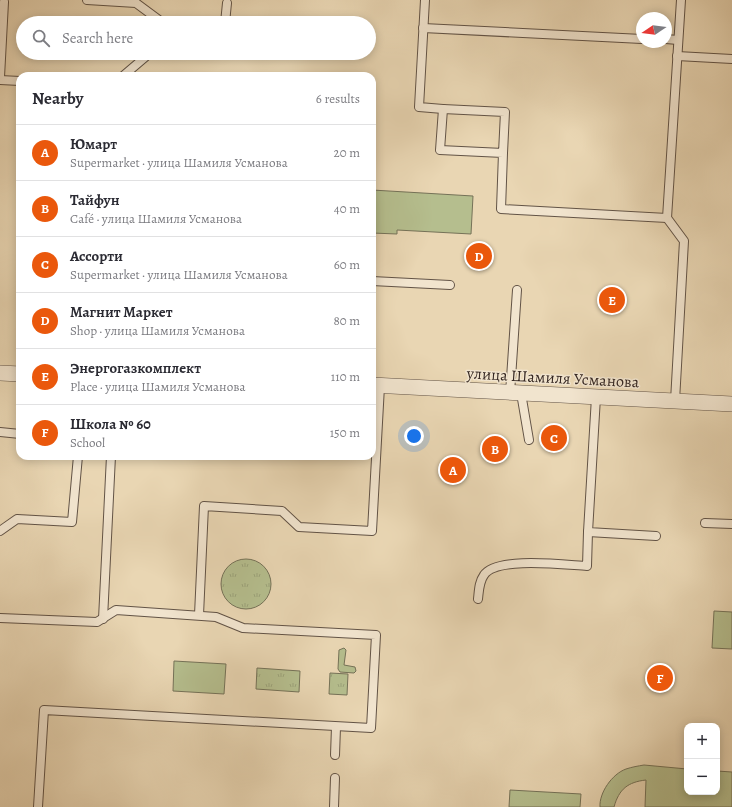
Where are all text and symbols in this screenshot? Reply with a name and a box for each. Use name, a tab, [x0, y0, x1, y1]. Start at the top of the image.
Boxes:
north arrow	[636, 12, 672, 48]
search box	[16, 16, 376, 60]
icon: search	[30, 27, 52, 49]
text: Search here	[62, 28, 133, 48]
text: Nearby	[32, 87, 83, 110]
text: 6 results	[316, 90, 360, 107]
text: Юмарт	[70, 134, 117, 154]
text: A	[41, 144, 49, 161]
text: 20 m	[334, 144, 360, 161]
text: Supermarket · улица Шамиля Усманова	[70, 154, 288, 171]
text: Тайфун	[70, 190, 120, 210]
text: B	[41, 200, 49, 217]
text: 40 m	[334, 200, 360, 217]
text: Café · улица Шамиля Усманова	[70, 210, 242, 227]
pin: D	[466, 241, 492, 271]
text: Ассорти	[70, 246, 123, 266]
text: C	[41, 256, 49, 273]
text: 60 m	[334, 256, 360, 273]
text: Supermarket · улица Шамиля Усманова	[70, 266, 288, 283]
pin: E	[599, 285, 625, 315]
text: Магнит Маркет	[70, 302, 173, 322]
text: D	[40, 312, 50, 329]
text: 80 m	[333, 312, 360, 329]
text: Shop · улица Шамиля Усманова	[70, 322, 245, 339]
text: Энергогазкомплект	[70, 358, 201, 378]
street label: улица Шамиля Усманова	[465, 362, 640, 394]
text: E	[41, 368, 49, 385]
text: 110 m	[331, 368, 360, 385]
text: Place · улица Шамиля Усманова	[70, 378, 245, 395]
text: Школа № 60	[70, 414, 151, 434]
pin: C	[541, 423, 567, 453]
text: F	[42, 424, 48, 441]
text: 150 m	[330, 424, 360, 441]
your location	[404, 426, 424, 446]
text: School	[70, 434, 105, 451]
pin: B	[482, 434, 508, 464]
pin: A	[440, 455, 466, 485]
pin: F	[647, 663, 673, 693]
map controls	[684, 723, 720, 795]
button: +	[684, 723, 720, 759]
button: −	[684, 759, 720, 795]

